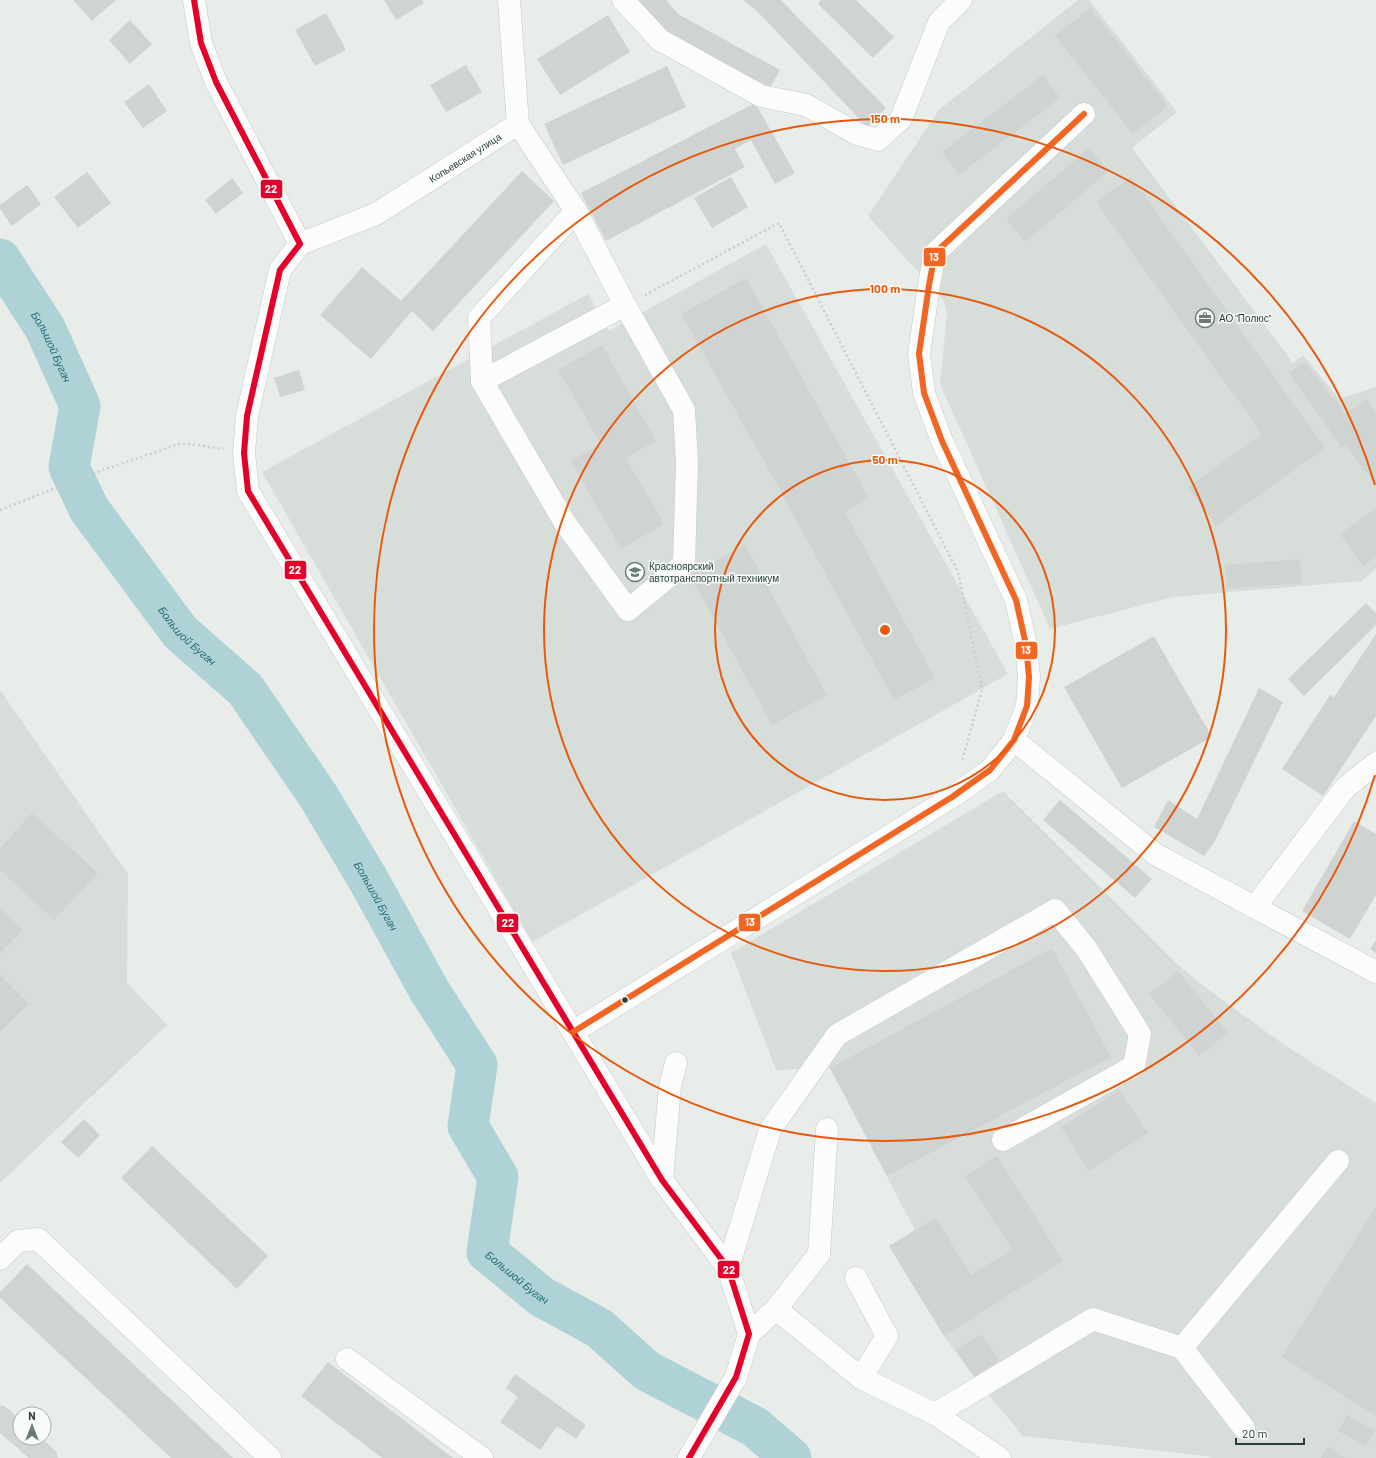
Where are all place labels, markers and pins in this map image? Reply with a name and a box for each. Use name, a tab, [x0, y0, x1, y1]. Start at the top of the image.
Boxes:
office icon: АО "Полюс"	[1194, 307, 1216, 329]
place label: АО "Полюс"	[1219, 312, 1272, 324]
place label: Красноярский автотранспортный техникум	[649, 560, 779, 584]
school or university icon: Красноярский автотранспортный техникум	[624, 561, 646, 583]
centre of rings	[878, 623, 892, 637]
unlabelled marker	[620, 995, 630, 1005]

